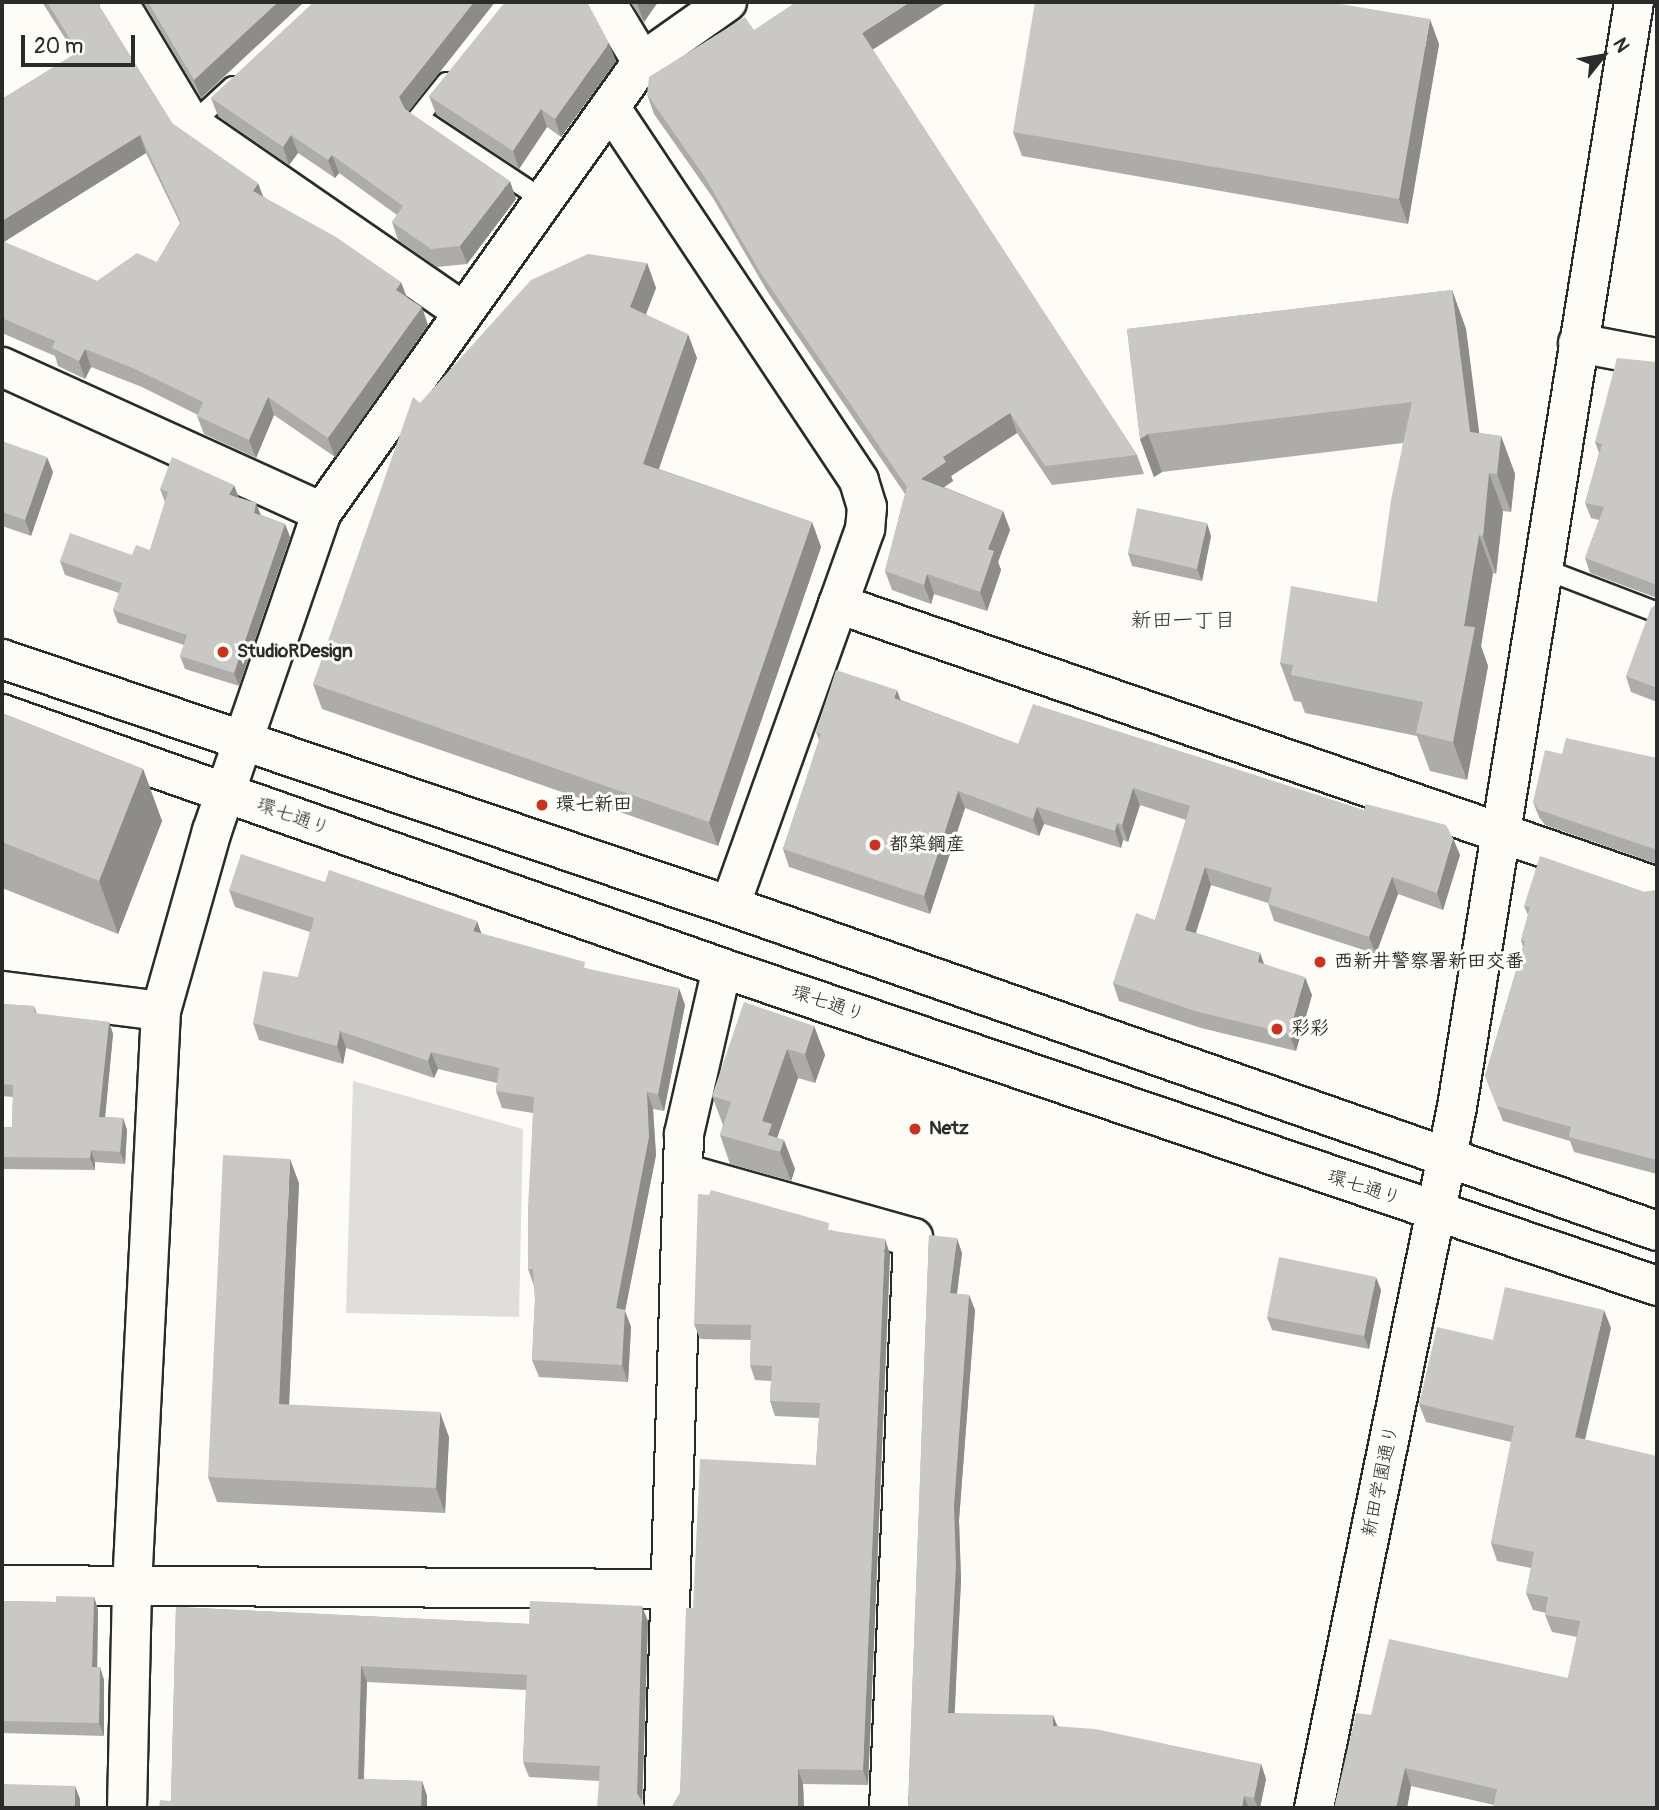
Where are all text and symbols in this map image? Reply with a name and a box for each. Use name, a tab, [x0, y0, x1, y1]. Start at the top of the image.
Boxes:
scale bar	[24, 21, 138, 65]
north arrow	[1568, 21, 1638, 91]
text: 20 m	[34, 33, 83, 60]
text: N	[1607, 33, 1635, 57]
district label: 新田一丁目	[1131, 608, 1235, 634]
place label: StudioRDesign	[237, 641, 353, 663]
marker: StudioRDesign	[215, 644, 231, 660]
street label: 環七通り	[253, 793, 333, 841]
place label: 環七新田	[556, 794, 632, 816]
marker: 環七新田	[534, 797, 550, 813]
place label: 都築鋼産	[889, 834, 965, 856]
marker: 都築鋼産	[867, 837, 883, 853]
place label: 西新井警察署新田交番	[1334, 951, 1524, 973]
marker: 西新井警察署新田交番	[1312, 954, 1328, 970]
street label: 環七通り	[788, 981, 868, 1027]
place label: 彩彩	[1291, 1018, 1329, 1040]
marker: 彩彩	[1269, 1021, 1285, 1037]
place label: Netz	[929, 1118, 969, 1140]
marker: Netz	[907, 1121, 923, 1137]
street label: 環七通り	[1324, 1165, 1404, 1211]
street label: 新田学園通り	[1358, 1423, 1404, 1539]

